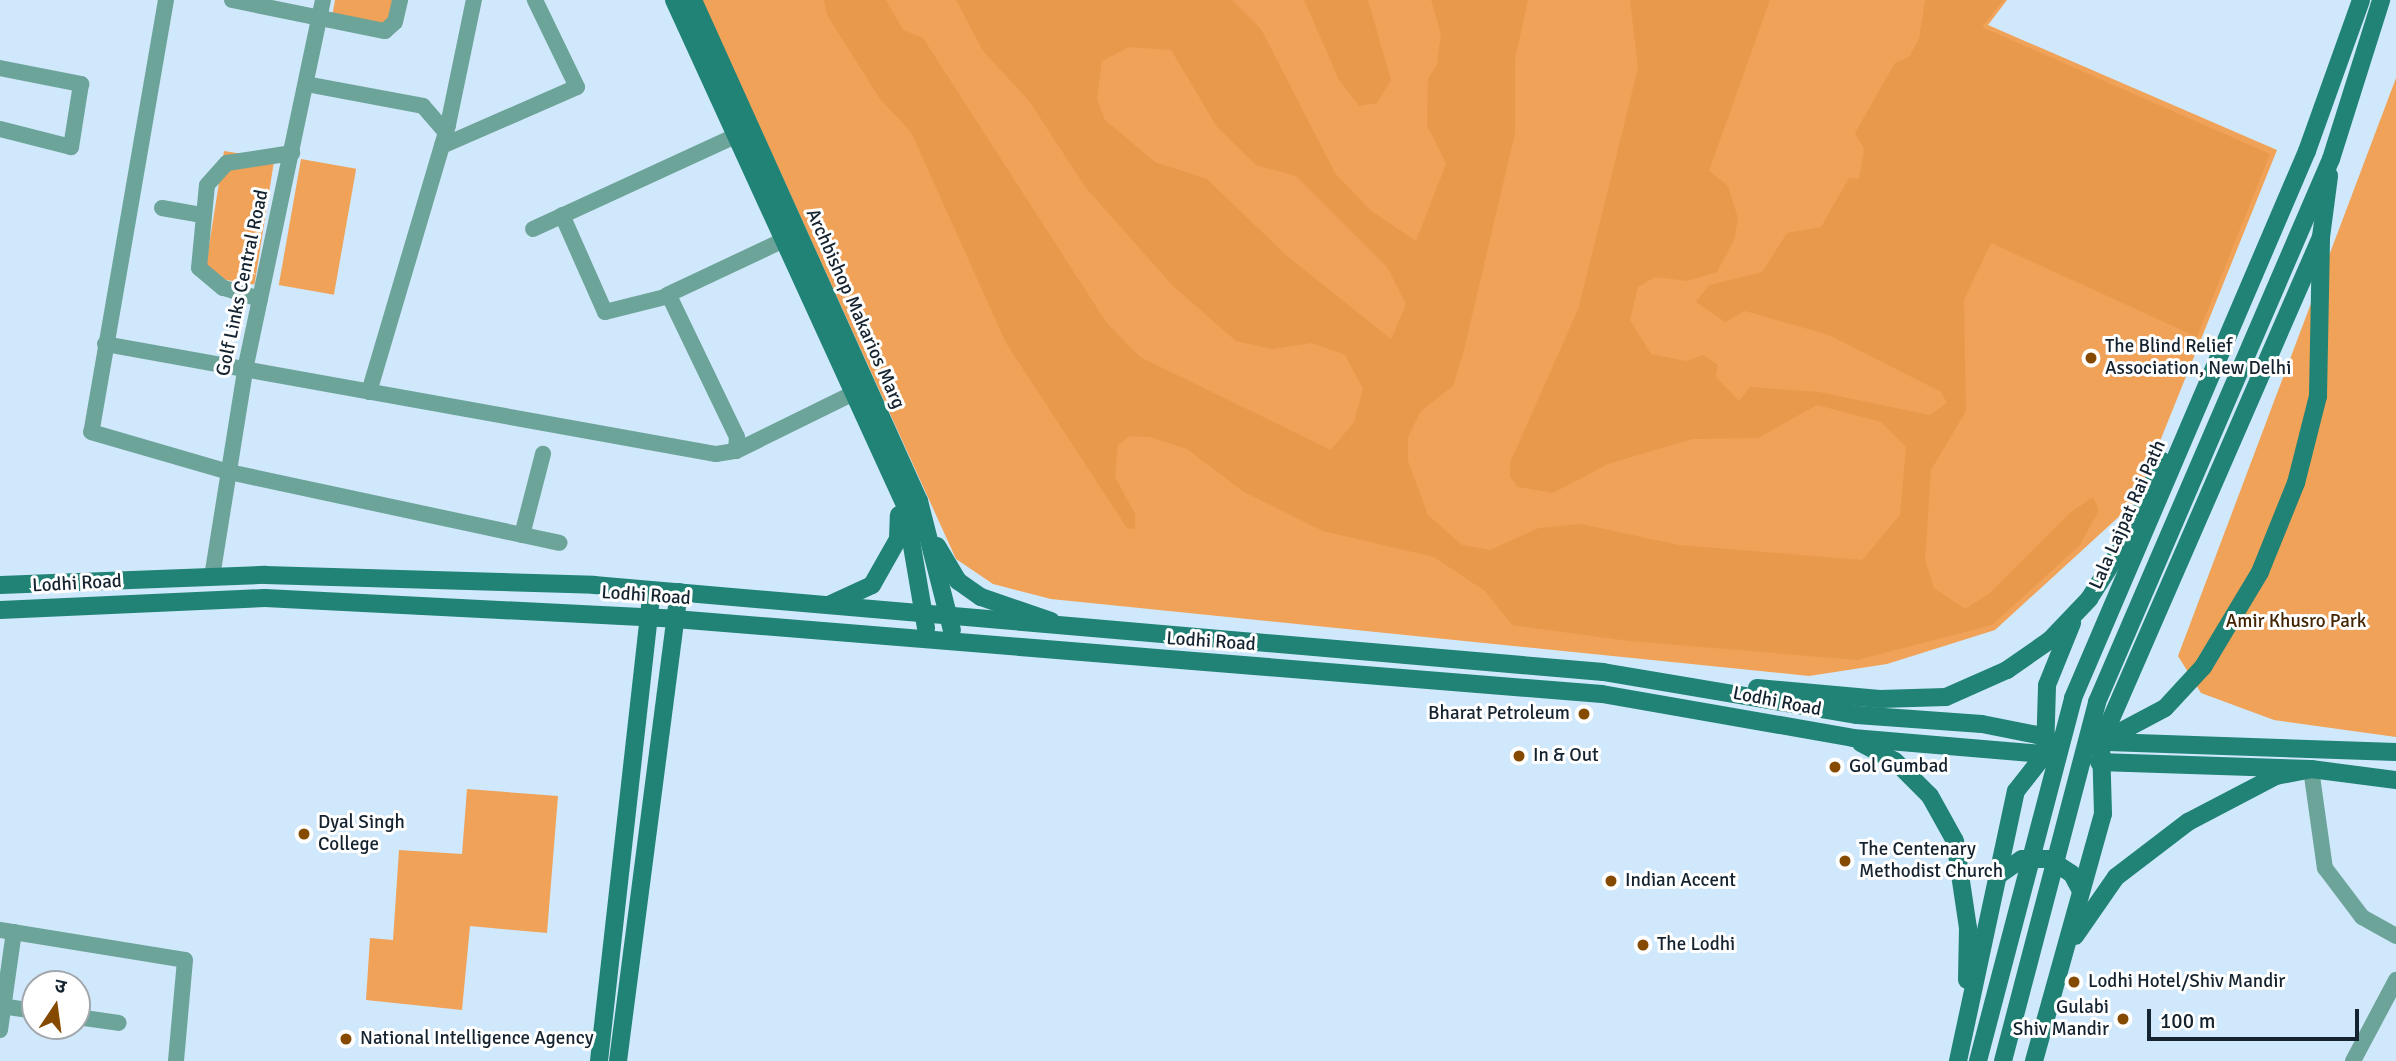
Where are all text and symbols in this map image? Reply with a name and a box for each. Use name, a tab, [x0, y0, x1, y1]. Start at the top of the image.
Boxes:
street label: Golf Links Central Road	[212, 188, 274, 378]
street label: Archbishop Makarios Marg	[801, 206, 909, 412]
place label: The Blind Relief Association, New Delhi	[2105, 336, 2291, 380]
marker: The Blind Relief Association, New Delhi	[2083, 350, 2099, 366]
street label: Lala Lajpat Rai Path	[2085, 437, 2171, 593]
street label: Lodhi Road	[32, 570, 122, 598]
street label: Lodhi Road	[600, 581, 692, 611]
park label: Amir Khusro Park	[2226, 611, 2366, 633]
street label: Lodhi Road	[1165, 627, 1257, 657]
street label: Lodhi Road	[1731, 682, 1823, 722]
place label: Bharat Petroleum	[1428, 703, 1570, 725]
marker: Bharat Petroleum	[1576, 706, 1592, 722]
place label: In & Out	[1533, 745, 1599, 767]
marker: In & Out	[1511, 748, 1527, 764]
place label: Gol Gumbad	[1849, 756, 1948, 778]
marker: Gol Gumbad	[1827, 759, 1843, 775]
place label: Dyal Singh College	[318, 812, 405, 856]
marker: Dyal Singh College	[296, 826, 312, 842]
place label: The Centenary Methodist Church	[1859, 839, 2003, 883]
marker: The Centenary Methodist Church	[1837, 853, 1853, 869]
place label: Indian Accent	[1625, 870, 1736, 892]
marker: Indian Accent	[1603, 873, 1619, 889]
place label: The Lodhi	[1657, 934, 1735, 956]
marker: The Lodhi	[1635, 937, 1651, 953]
north arrow	[21, 970, 91, 1040]
place label: Lodhi Hotel/Shiv Mandir	[2088, 971, 2285, 993]
text: उ	[52, 974, 68, 999]
marker: Lodhi Hotel/Shiv Mandir	[2066, 974, 2082, 990]
scale bar	[2151, 995, 2363, 1038]
place label: Gulabi Shiv Mandir	[2013, 997, 2109, 1041]
text: 100 m	[2160, 1008, 2215, 1034]
marker: Gulabi Shiv Mandir	[2115, 1011, 2131, 1027]
place label: National Intelligence Agency	[360, 1028, 594, 1050]
marker: National Intelligence Agency	[338, 1031, 354, 1047]

